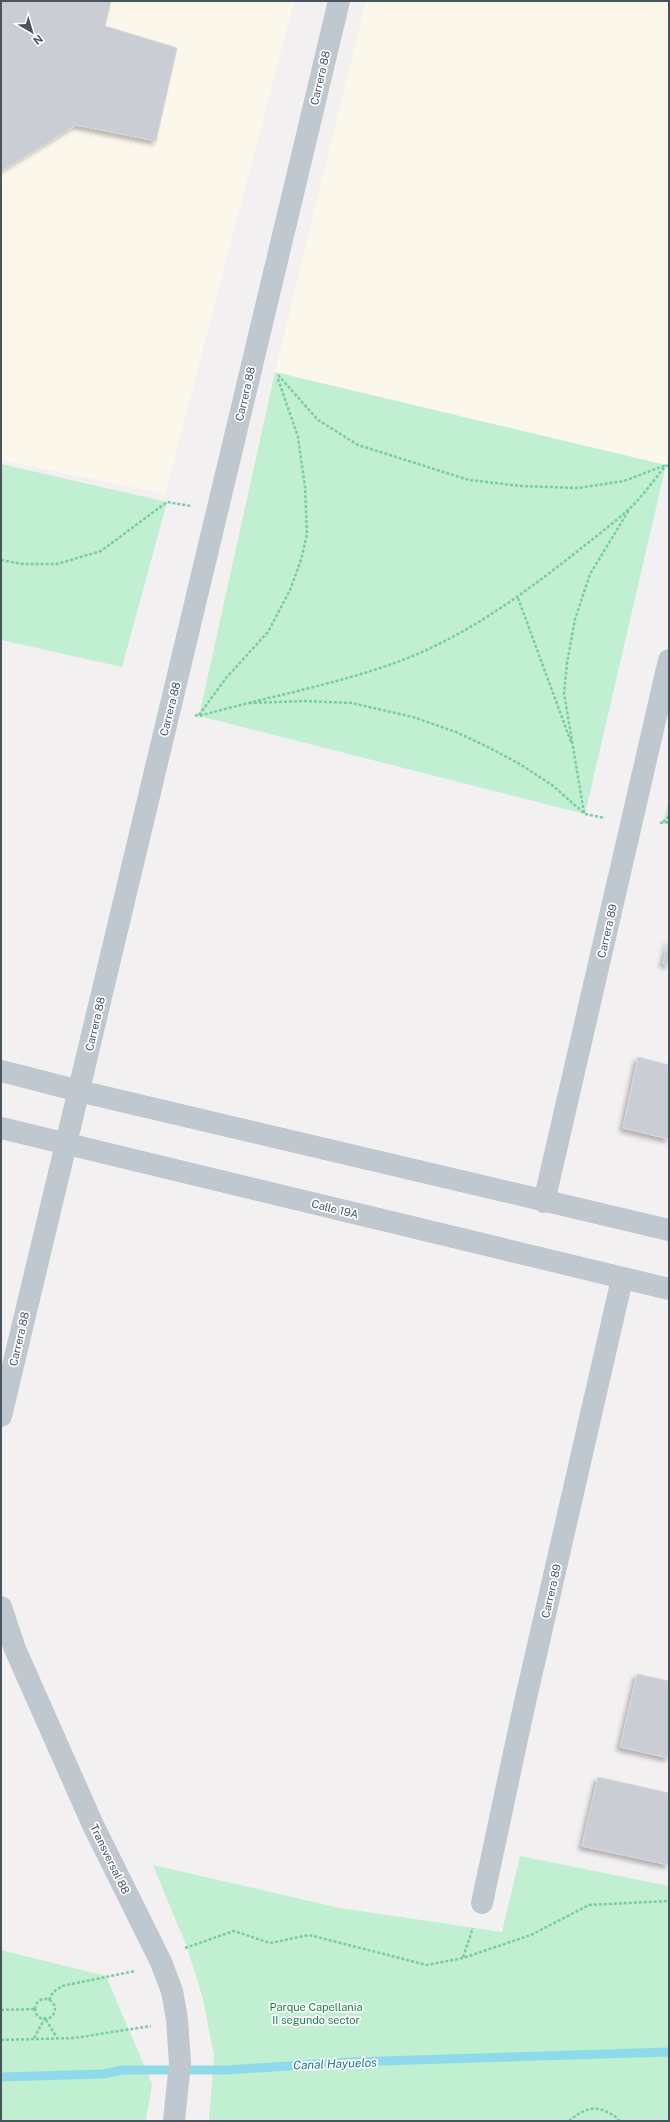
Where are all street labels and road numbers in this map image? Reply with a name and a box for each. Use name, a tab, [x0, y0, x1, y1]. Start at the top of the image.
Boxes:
street label: Carrera 88	[308, 50, 332, 106]
street label: Carrera 88	[233, 366, 257, 422]
street label: Carrera 88	[157, 681, 183, 737]
street label: Carrera 89	[595, 903, 619, 959]
street label: Carrera 88	[83, 996, 107, 1052]
street label: Calle 19A	[310, 1197, 360, 1221]
street label: Carrera 88	[7, 1311, 31, 1367]
street label: Carrera 89	[539, 1563, 563, 1619]
street label: Transversal 88	[88, 1822, 132, 1896]

